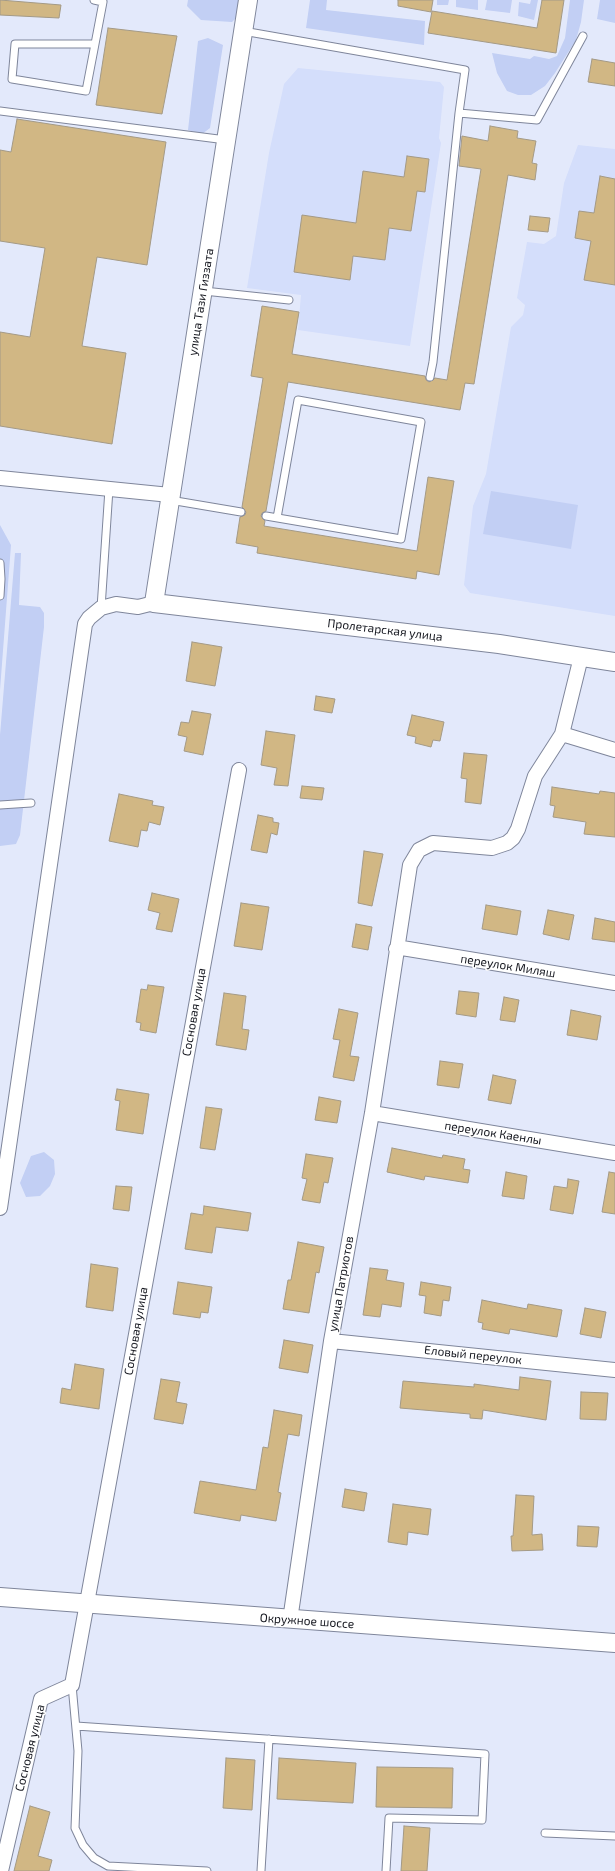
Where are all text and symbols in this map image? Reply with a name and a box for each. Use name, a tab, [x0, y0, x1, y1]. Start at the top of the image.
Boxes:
street label: улица Тази Гиззата	[185, 247, 217, 357]
street label: Пролетарская улица	[327, 616, 443, 644]
street label: переулок Миляш	[459, 951, 557, 981]
street label: Сосновая улица	[179, 967, 209, 1057]
street label: переулок Каенлы	[443, 1118, 543, 1148]
street label: улица Патриотов	[326, 1235, 356, 1333]
street label: Сосновая улица	[121, 1286, 151, 1376]
street label: Еловый переулок	[423, 1343, 523, 1367]
street label: Окружное шоссе	[259, 1611, 355, 1631]
street label: Сосновая улица	[12, 1703, 48, 1793]

